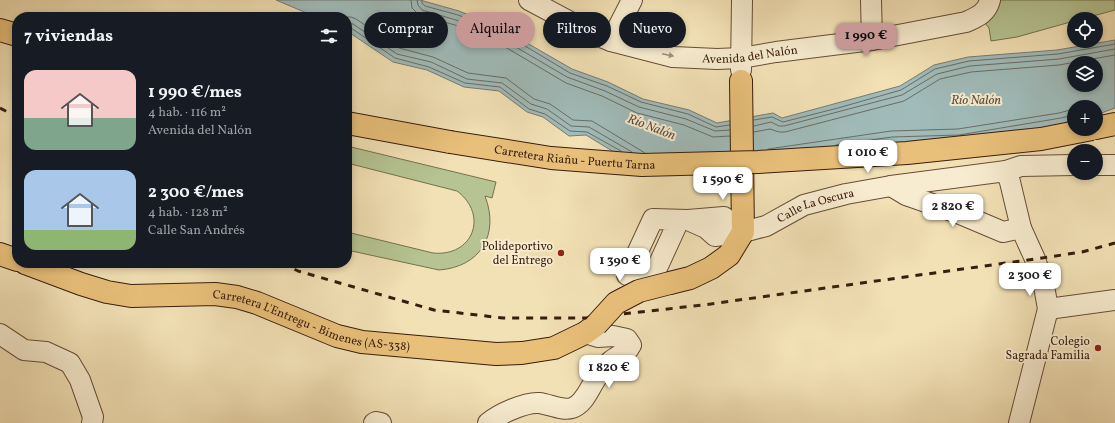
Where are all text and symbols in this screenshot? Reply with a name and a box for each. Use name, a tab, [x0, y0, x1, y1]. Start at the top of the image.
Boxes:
chip: Comprar	[364, 12, 448, 48]
chip: Alquilar	[456, 12, 535, 48]
chip: Filtros	[543, 12, 611, 48]
chip: Nuevo	[619, 12, 686, 48]
map controls	[1067, 12, 1103, 180]
button: locate	[1067, 12, 1103, 48]
pin: 1 990 €	[829, 23, 903, 57]
text: 7 viviendas	[24, 25, 113, 48]
icon: filters	[318, 25, 340, 47]
text: 1 990 €	[845, 27, 887, 45]
street label: Avenida del Nalón	[702, 42, 799, 68]
one-way arrow	[662, 53, 674, 59]
button: layers	[1067, 56, 1103, 92]
text: 1 990 €/mes	[148, 81, 242, 104]
icon: home	[56, 86, 104, 134]
water label: Río Nalón	[951, 92, 1001, 110]
button: +	[1067, 100, 1103, 136]
text: 4 hab. · 116 m²	[148, 104, 226, 122]
water label: Río Nalón	[625, 110, 678, 145]
text: Avenida del Nalón	[148, 122, 252, 140]
pin: 1 010 €	[831, 140, 905, 174]
street label: Carretera Riañu - Puertu Tarna	[493, 142, 656, 174]
text: 1 010 €	[847, 144, 889, 162]
button: −	[1067, 144, 1103, 180]
pin: 1 590 €	[686, 167, 760, 201]
text: 1 590 €	[702, 171, 744, 189]
text: 2 300 €/mes	[148, 181, 244, 204]
icon: home	[56, 186, 104, 234]
street label: Calle La Oscura	[774, 186, 856, 227]
pin: 2 820 €	[916, 194, 990, 228]
text: 2 820 €	[931, 198, 975, 216]
text: 4 hab. · 128 m²	[148, 204, 228, 222]
text: Calle San Andrés	[148, 222, 245, 240]
place label: Polideportivo del Entrego	[482, 239, 553, 269]
marker: Polideportivo del Entrego	[556, 248, 566, 258]
pin: 1 390 €	[583, 248, 657, 282]
text: 1 390 €	[599, 252, 641, 270]
pin: 2 300 €	[993, 263, 1067, 297]
text: 2 300 €	[1008, 267, 1052, 285]
street label: Carretera L'Entregu - Bimenes (AS-338)	[212, 287, 411, 355]
place label: Colegio Sagrada Familia	[1006, 334, 1090, 364]
marker: Colegio Sagrada Familia	[1093, 343, 1103, 353]
pin: 1 820 €	[572, 355, 646, 389]
text: 1 820 €	[588, 359, 630, 377]

